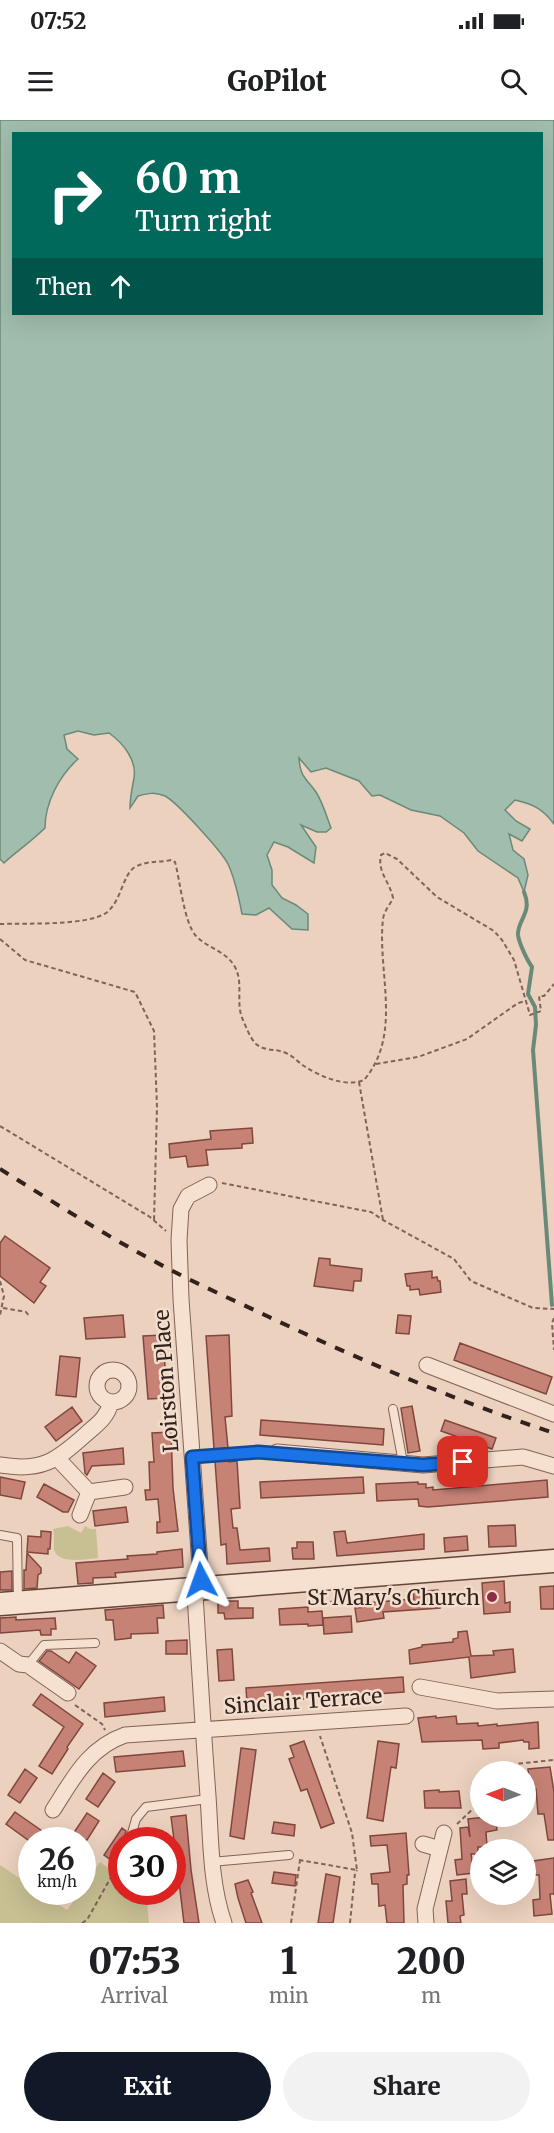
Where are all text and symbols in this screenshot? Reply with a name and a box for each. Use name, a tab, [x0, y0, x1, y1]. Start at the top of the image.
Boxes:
text: 07:52	[30, 7, 86, 35]
text: GoPilot	[227, 64, 327, 98]
icon: menu	[24, 65, 57, 98]
icon: search	[497, 65, 530, 98]
text: 60 m	[135, 152, 241, 204]
icon: right	[36, 156, 114, 234]
text: Turn right	[135, 204, 272, 238]
icon: ahead	[104, 270, 137, 303]
text: Then	[36, 273, 92, 301]
street label: Loirston Place	[148, 1309, 184, 1453]
pin	[437, 1436, 488, 1487]
icon: arrive	[446, 1445, 479, 1478]
position arrow	[169, 1548, 233, 1612]
place label: St Mary's Church	[307, 1584, 480, 1611]
marker: St Mary's Church	[485, 1590, 499, 1604]
street label: Sinclair Terrace	[223, 1682, 383, 1720]
north arrow	[470, 1761, 536, 1827]
map controls	[470, 1761, 536, 1905]
speed limit sign: 30	[108, 1827, 186, 1905]
button: layers	[470, 1839, 536, 1905]
text: 26	[39, 1840, 75, 1878]
text: km/h	[37, 1872, 77, 1891]
text: 07:53	[88, 1939, 181, 1984]
text: 1	[280, 1939, 297, 1984]
text: 200	[397, 1939, 466, 1984]
text: Arrival	[101, 1983, 168, 2008]
text: min	[269, 1983, 309, 2008]
text: m	[421, 1983, 441, 2008]
button: Exit	[24, 2052, 271, 2121]
button: Share	[283, 2052, 530, 2121]

